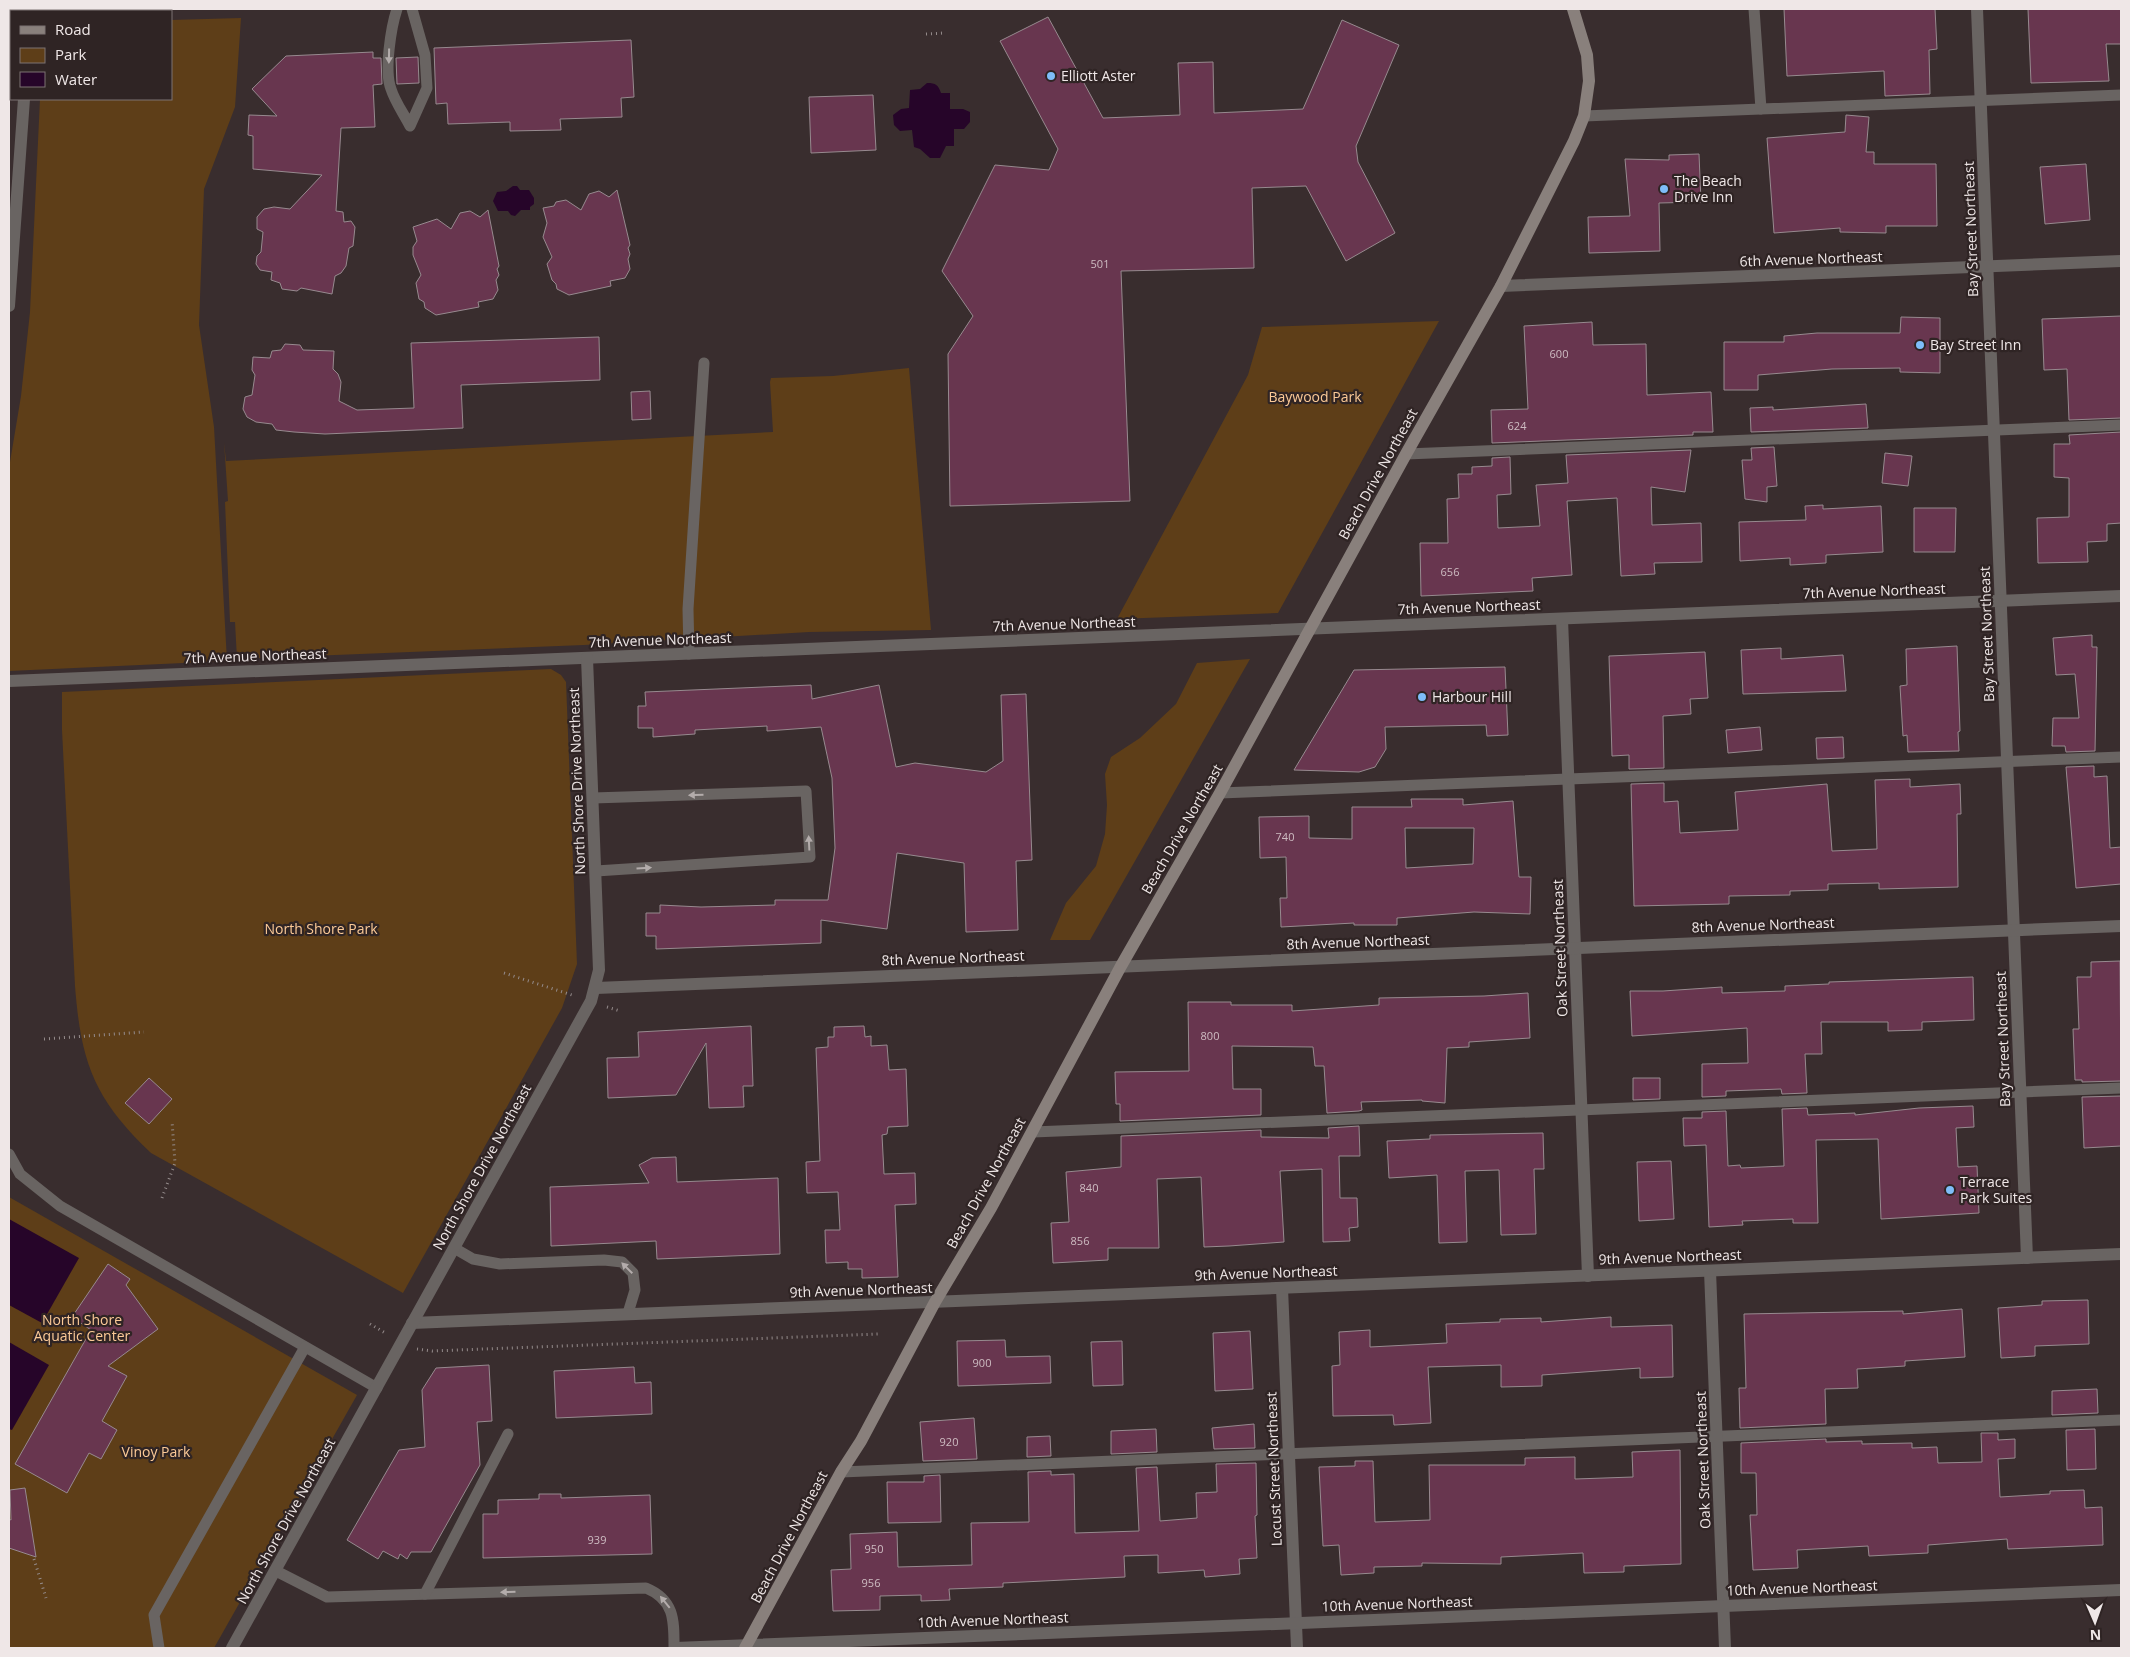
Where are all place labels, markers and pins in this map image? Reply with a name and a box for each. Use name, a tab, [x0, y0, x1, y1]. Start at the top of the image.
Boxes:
place label: Elliott Aster	[1061, 66, 1136, 85]
marker: Elliott Aster	[1045, 70, 1057, 82]
place label: The Beach Drive Inn	[1674, 171, 1742, 206]
marker: The Beach Drive Inn	[1658, 183, 1670, 195]
place label: Bay Street Inn	[1930, 335, 2021, 354]
marker: Bay Street Inn	[1914, 339, 1926, 351]
place label: Harbour Hill	[1432, 687, 1512, 706]
marker: Harbour Hill	[1416, 691, 1428, 703]
place label: Terrace Park Suites	[1960, 1172, 2033, 1207]
marker: Terrace Park Suites	[1944, 1184, 1956, 1196]

